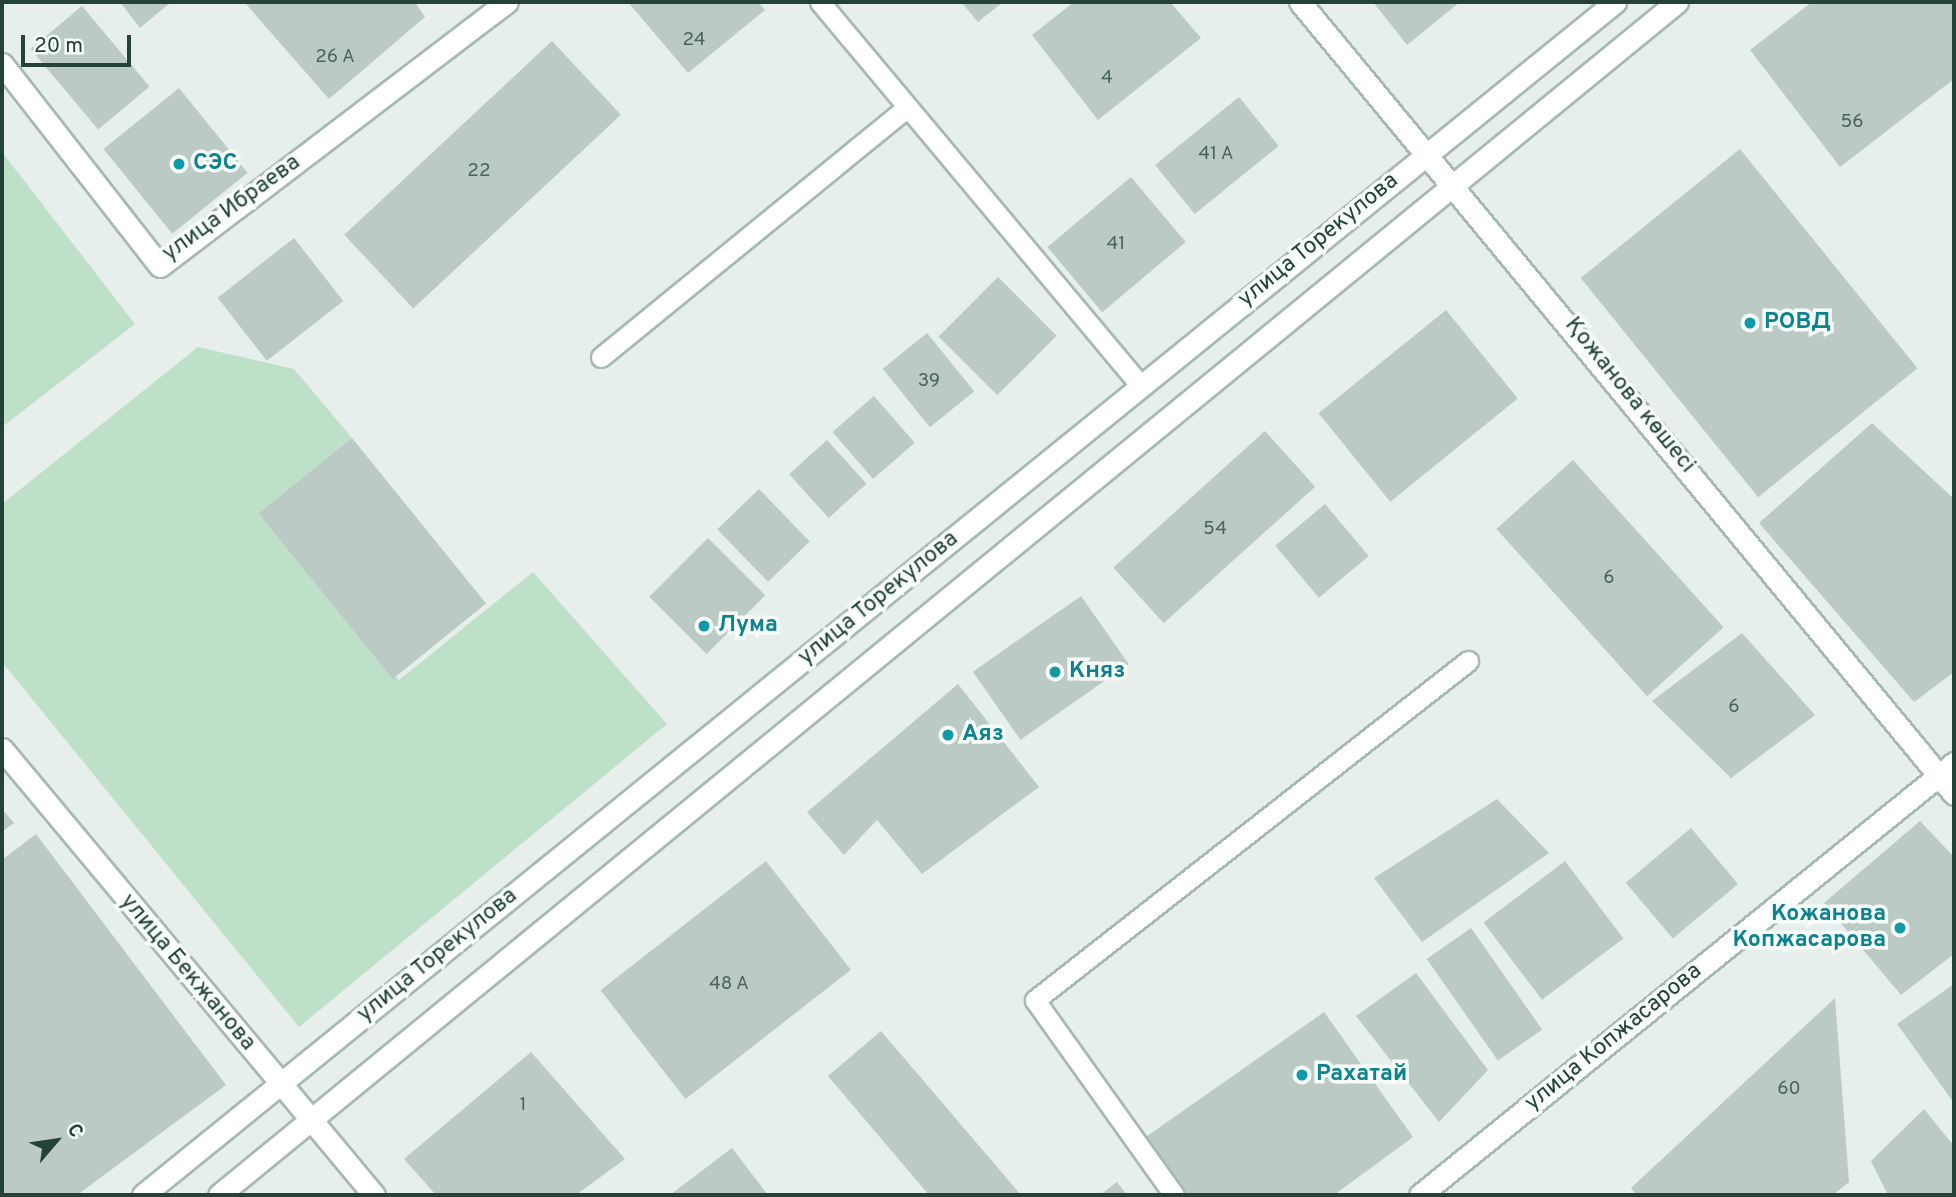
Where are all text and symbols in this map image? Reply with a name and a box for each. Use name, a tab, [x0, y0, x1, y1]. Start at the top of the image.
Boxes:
scale bar	[24, 21, 135, 65]
house number: 24	[682, 30, 706, 52]
text: 20 m	[34, 33, 83, 60]
house number: 26 А	[315, 47, 355, 69]
house number: 4	[1101, 68, 1113, 90]
house number: 56	[1840, 112, 1864, 134]
house number: 41 А	[1198, 144, 1234, 166]
street label: улица Ибраева	[158, 150, 306, 268]
place label: СЭС	[193, 150, 237, 178]
marker: СЭС	[171, 156, 187, 172]
house number: 22	[467, 161, 491, 183]
street label: улица Торекулова	[1233, 168, 1405, 314]
house number: 41	[1107, 234, 1125, 256]
place label: РОВД	[1764, 309, 1831, 337]
street label: Қожанова көшесі	[1558, 313, 1700, 479]
marker: РОВД	[1742, 315, 1758, 331]
house number: 39	[918, 371, 940, 393]
house number: 54	[1203, 519, 1227, 541]
street label: улица Торекулова	[793, 526, 965, 672]
house number: 6	[1603, 568, 1615, 590]
place label: Лума	[718, 612, 778, 640]
marker: Лума	[696, 618, 712, 634]
place label: Княз	[1069, 658, 1125, 686]
marker: Княз	[1047, 664, 1063, 680]
house number: 6	[1728, 697, 1740, 719]
place label: Аяз	[962, 721, 1004, 749]
marker: Аяз	[940, 727, 956, 743]
street label: улица Торекулова	[352, 883, 524, 1029]
street label: улица Бекжанова	[113, 889, 261, 1057]
place label: Кожанова Копжасарова	[1733, 901, 1886, 955]
marker: Кожанова Копжасарова	[1892, 920, 1908, 936]
street label: улица Копжасарова	[1520, 958, 1708, 1118]
house number: 48 А	[709, 974, 749, 996]
place label: Рахатай	[1316, 1061, 1407, 1089]
marker: Рахатай	[1294, 1067, 1310, 1083]
house number: 60	[1777, 1079, 1801, 1101]
house number: 1	[519, 1095, 527, 1117]
north arrow	[21, 1106, 91, 1176]
text: С	[61, 1120, 88, 1142]

